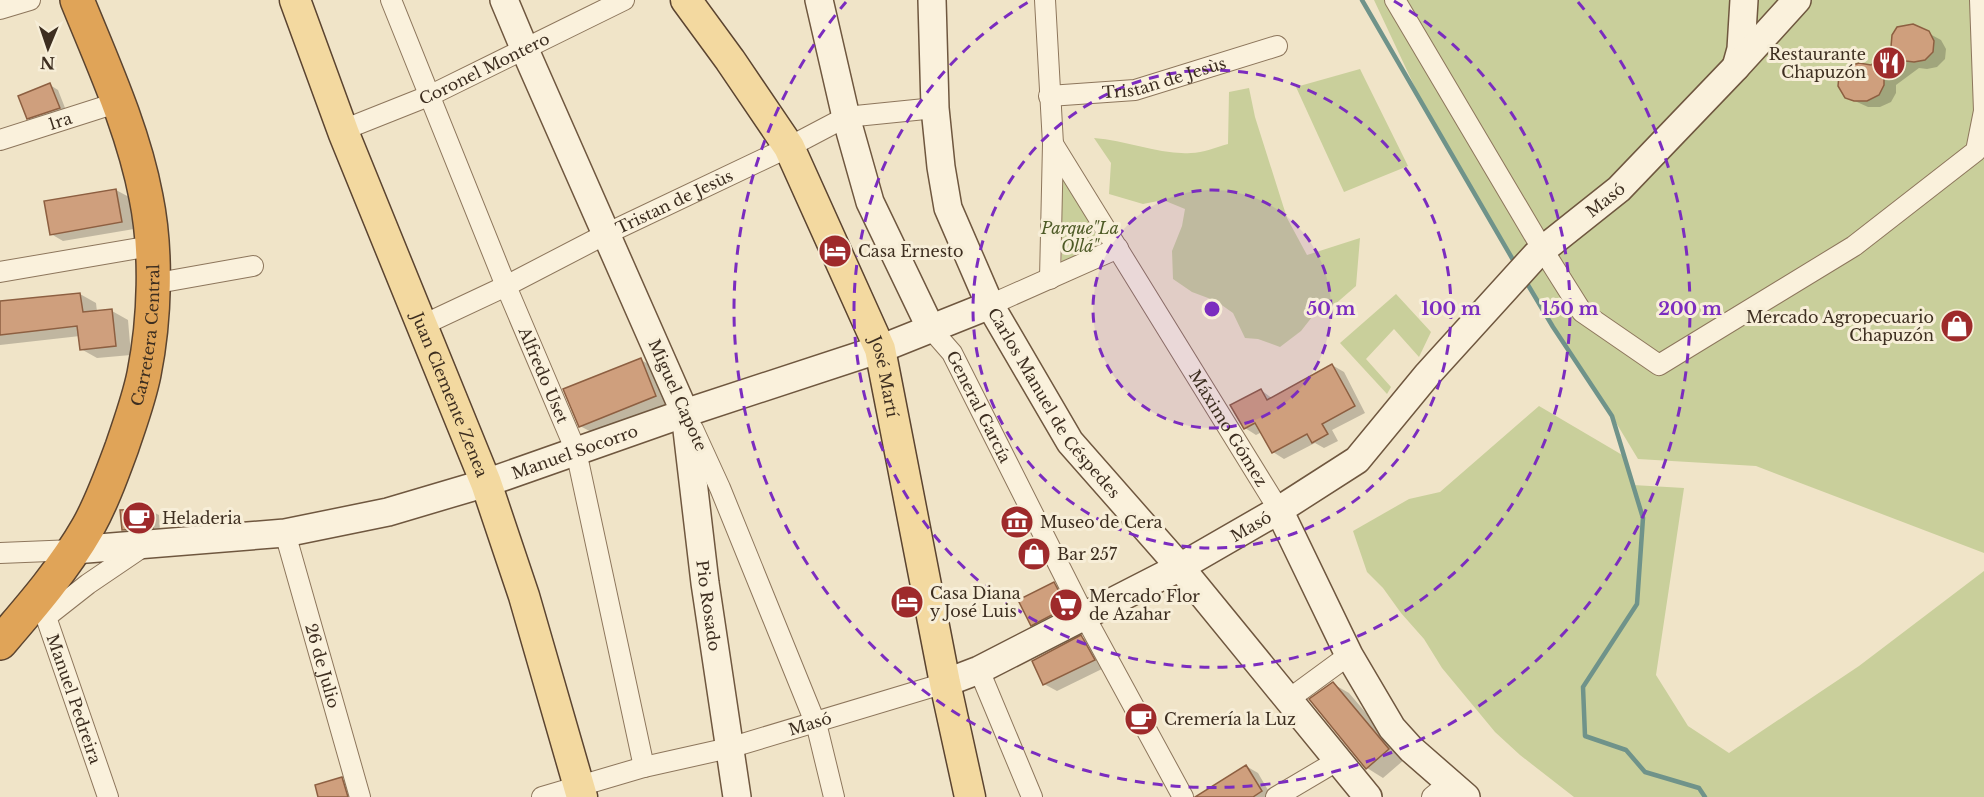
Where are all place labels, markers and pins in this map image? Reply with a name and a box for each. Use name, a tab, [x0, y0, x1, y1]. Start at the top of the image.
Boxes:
place label: Restaurante Chapuzón	[1769, 44, 1866, 82]
restaurant icon: Restaurante Chapuzón	[1871, 45, 1907, 81]
hotel icon: Casa Ernesto	[817, 233, 853, 269]
place label: Casa Ernesto	[858, 241, 963, 261]
centre of rings	[1202, 299, 1222, 319]
place label: Mercado Agropecuario Chapuzón	[1746, 307, 1934, 345]
shop icon: Mercado Agropecuario Chapuzón	[1939, 308, 1975, 344]
cafe icon: Heladeria	[121, 500, 157, 536]
museum icon: Museo de Cera	[999, 504, 1035, 540]
place label: Heladeria	[162, 508, 242, 528]
place label: Museo de Cera	[1040, 512, 1163, 532]
shop icon: Bar 257	[1016, 536, 1052, 572]
place label: Bar 257	[1057, 544, 1118, 564]
place label: Casa Diana y José Luis	[930, 583, 1021, 621]
hotel icon: Casa Diana y José Luis	[889, 584, 925, 620]
place label: Mercado Flor de Azahar	[1089, 586, 1200, 624]
supermarket icon: Mercado Flor de Azahar	[1048, 587, 1084, 623]
cafe icon: Cremería la Luz	[1123, 701, 1159, 737]
place label: Cremería la Luz	[1164, 709, 1296, 729]

